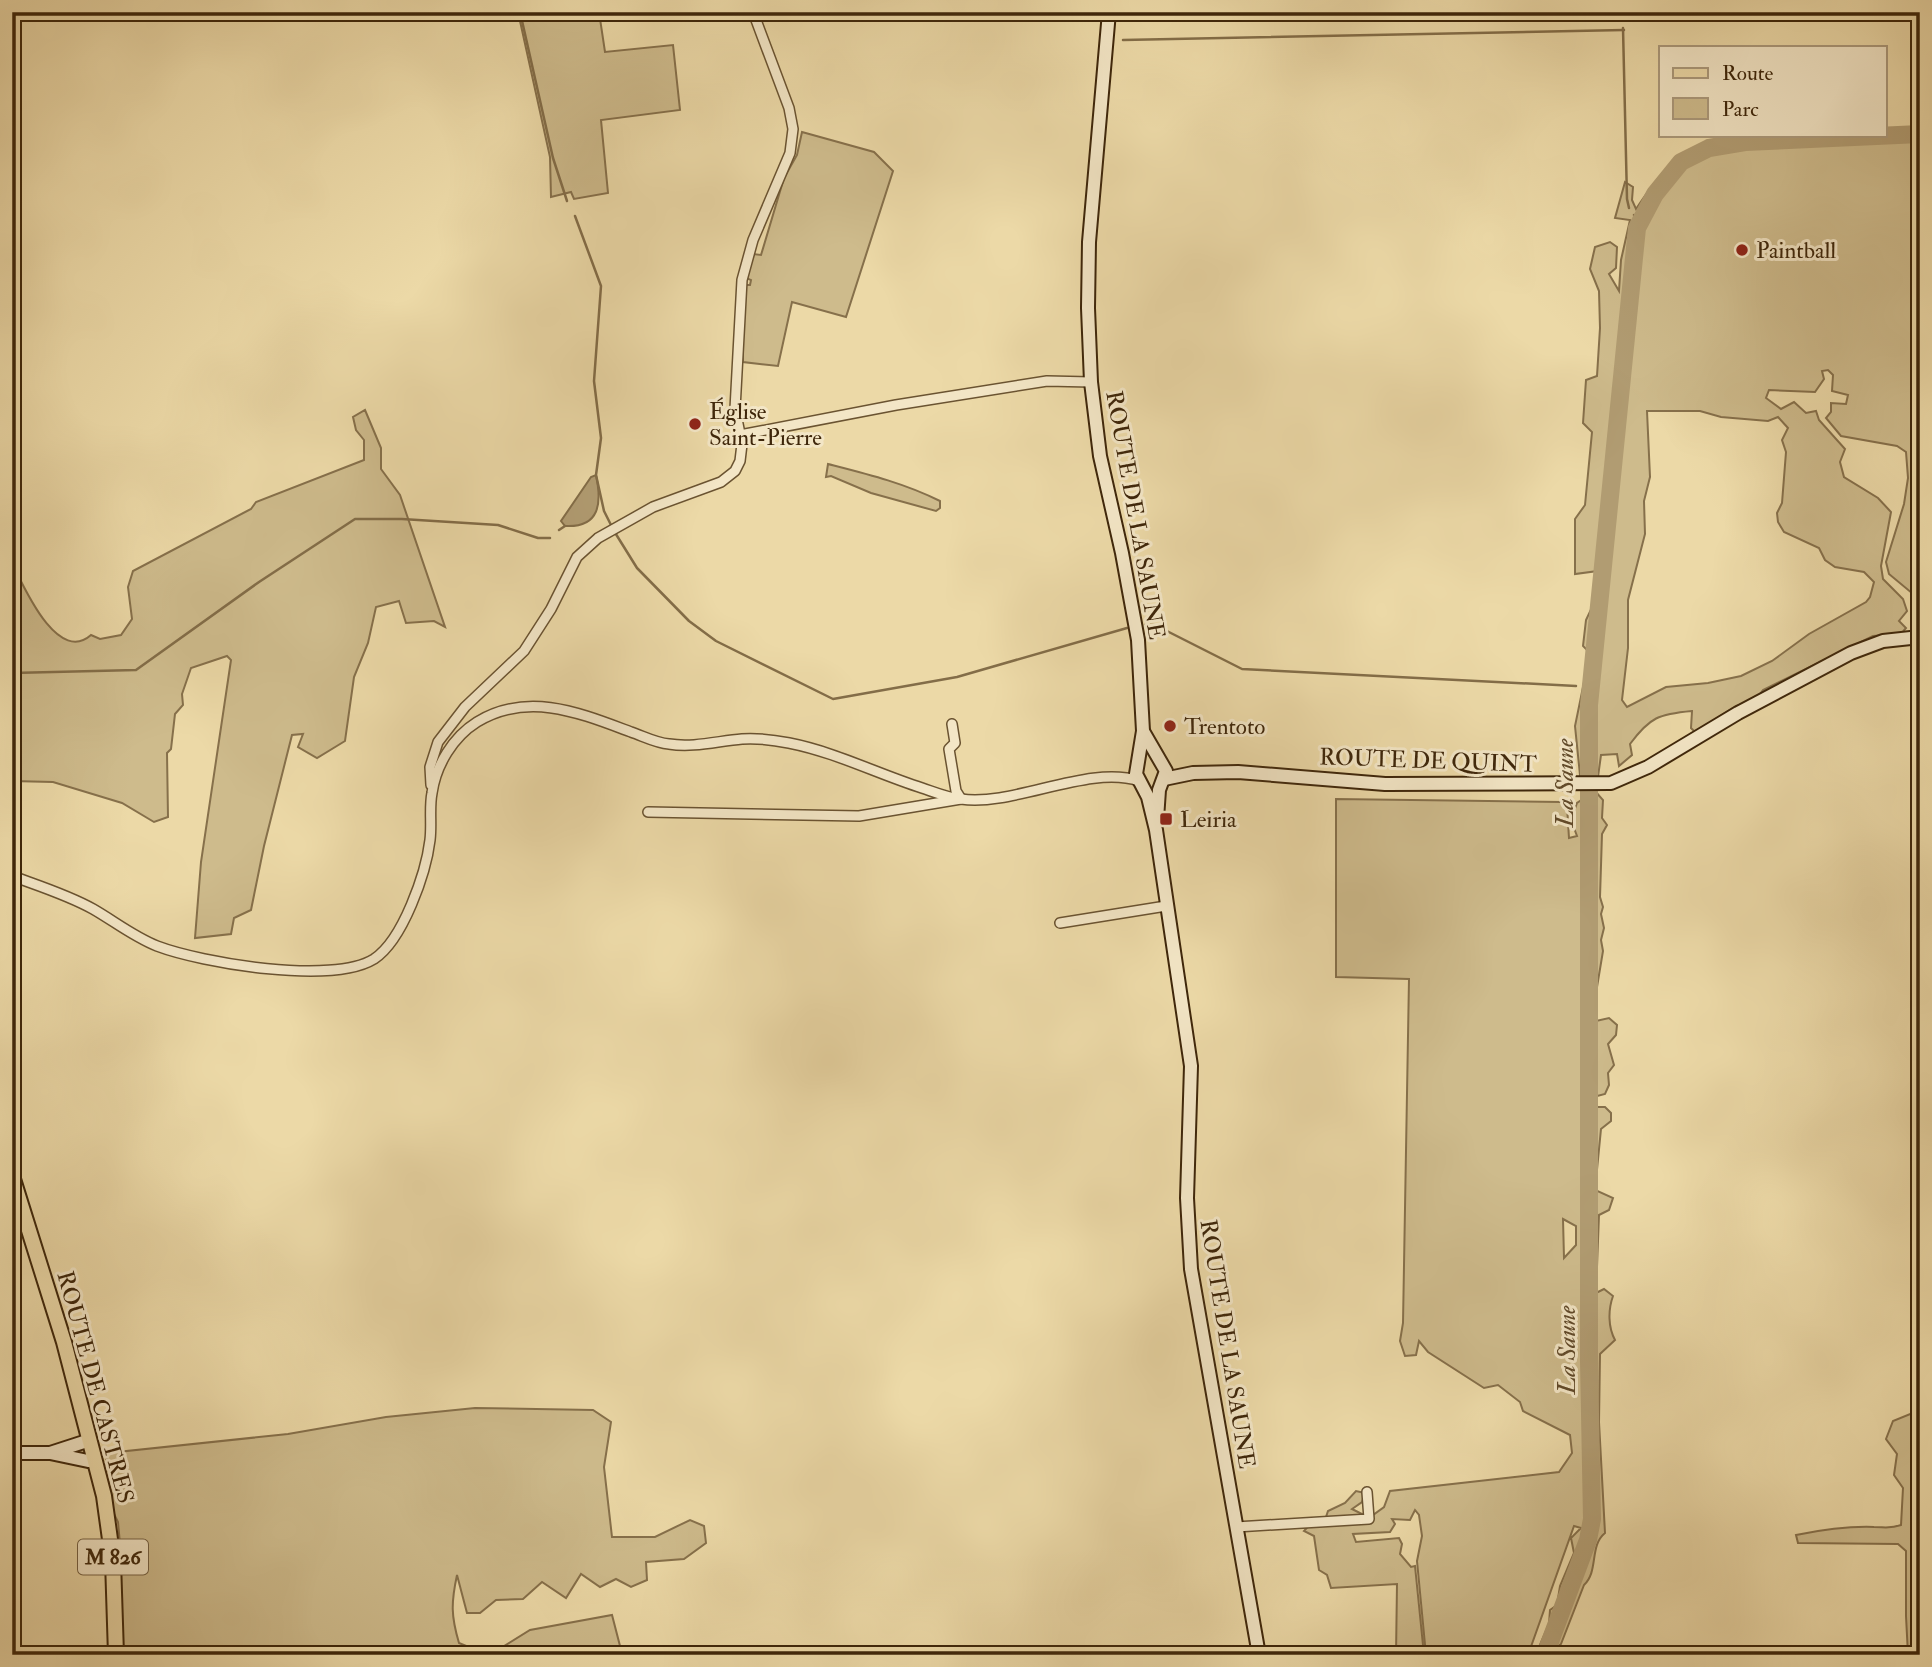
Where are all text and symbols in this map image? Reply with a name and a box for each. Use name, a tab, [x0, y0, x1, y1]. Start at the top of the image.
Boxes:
legend	[1659, 46, 1886, 136]
text: Route	[1722, 60, 1774, 87]
text: Parc	[1722, 96, 1759, 123]
place label: Paintball	[1756, 236, 1836, 265]
marker: Paintball	[1734, 242, 1750, 258]
street label: ROUTE DE LA SAUNE	[1099, 388, 1172, 642]
place label: Église Saint-Pierre	[709, 397, 822, 452]
marker: Église Saint-Pierre	[687, 416, 703, 432]
place label: Trentoto	[1184, 712, 1265, 741]
marker: Trentoto	[1162, 718, 1178, 734]
water label: La Saune	[1550, 738, 1581, 828]
street label: ROUTE DE QUINT	[1319, 742, 1537, 779]
place label: Leiria	[1180, 805, 1237, 834]
marker: Leiria	[1158, 811, 1174, 827]
street label: ROUTE DE LA SAUNE	[1193, 1217, 1262, 1471]
street label: ROUTE DE CASTRES	[51, 1268, 140, 1506]
water label: La Saune	[1552, 1305, 1583, 1395]
road number: M 826	[78, 1540, 148, 1574]

